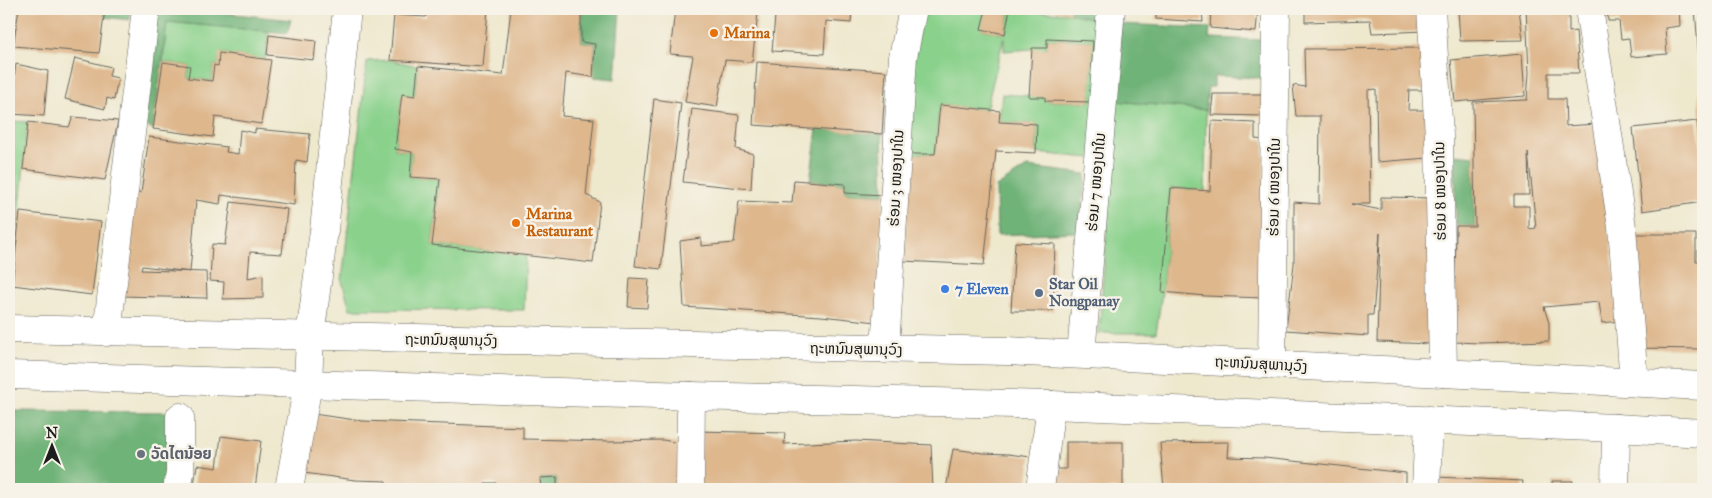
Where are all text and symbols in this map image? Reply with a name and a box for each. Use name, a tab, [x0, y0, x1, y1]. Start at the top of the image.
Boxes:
place label: Marina	[724, 24, 771, 42]
marker: Marina	[708, 27, 720, 39]
street label: ຮ່ອມ 3 ໜອງປາໃນ	[884, 129, 908, 227]
street label: ຮ່ອມ 7 ໜອງປາໃນ	[1083, 132, 1109, 232]
street label: ຮ່ອມ 6 ໜອງປາໃນ	[1264, 137, 1284, 237]
street label: ຮ່ອມ 8 ໜອງປາໃນ	[1430, 141, 1450, 241]
place label: Marina Restaurant	[526, 205, 594, 240]
marker: Marina Restaurant	[510, 217, 522, 229]
place label: Star Oil Nongpanay	[1049, 275, 1120, 311]
place label: 7 Eleven	[955, 280, 1009, 298]
marker: 7 Eleven	[939, 283, 951, 295]
marker: Star Oil Nongpanay	[1033, 287, 1045, 299]
street label: ຖະຫນົນສຸພານຸວົງ	[404, 330, 498, 351]
street label: ຖະຫນົນສຸພານຸວົງ	[809, 339, 903, 360]
street label: ຖະຫນົນສຸພານຸວົງ	[1214, 353, 1308, 376]
north arrow	[28, 420, 78, 470]
text: N	[46, 425, 58, 442]
place label: ວັດໄຕນ້ອຍ	[151, 445, 212, 463]
marker: ວັດໄຕນ້ອຍ	[135, 448, 147, 460]

